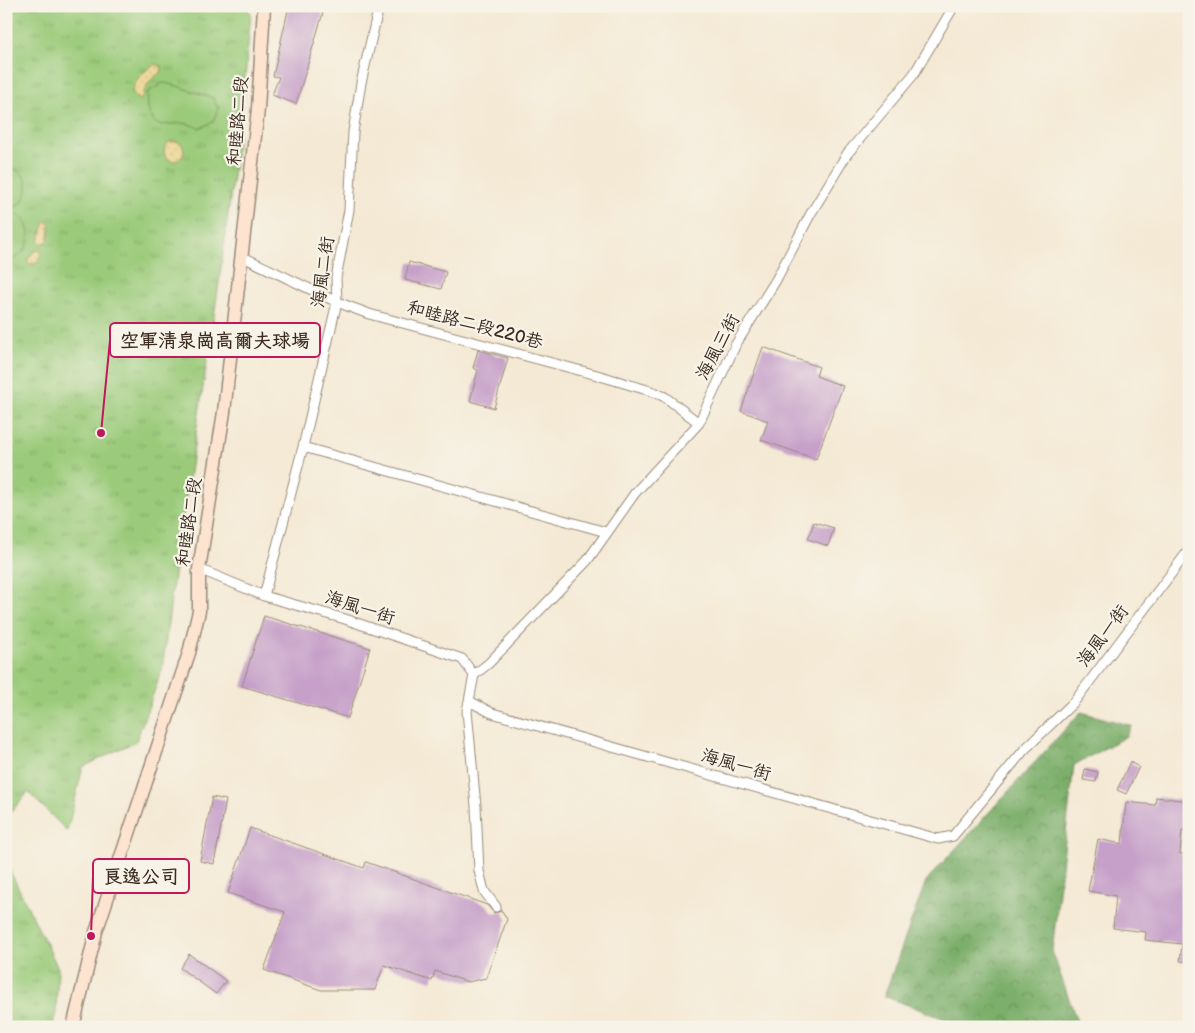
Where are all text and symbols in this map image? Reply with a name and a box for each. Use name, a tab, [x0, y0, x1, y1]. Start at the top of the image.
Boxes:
street label: 和睦路二段	[224, 75, 252, 167]
street label: 海風二街	[308, 235, 338, 309]
street label: 和睦路二段220巷	[405, 297, 545, 353]
street label: 海風三街	[692, 310, 744, 384]
callout: 空軍清泉崗高爾夫球場	[110, 323, 320, 357]
text: 空軍清泉崗高爾夫球場	[120, 330, 310, 353]
street label: 和睦路二段	[172, 476, 206, 568]
street label: 海風一街	[323, 587, 397, 629]
street label: 海風一街	[1073, 601, 1133, 671]
street label: 海風一街	[699, 745, 773, 785]
callout: 良逸公司	[93, 859, 189, 893]
text: 良逸公司	[103, 866, 179, 889]

